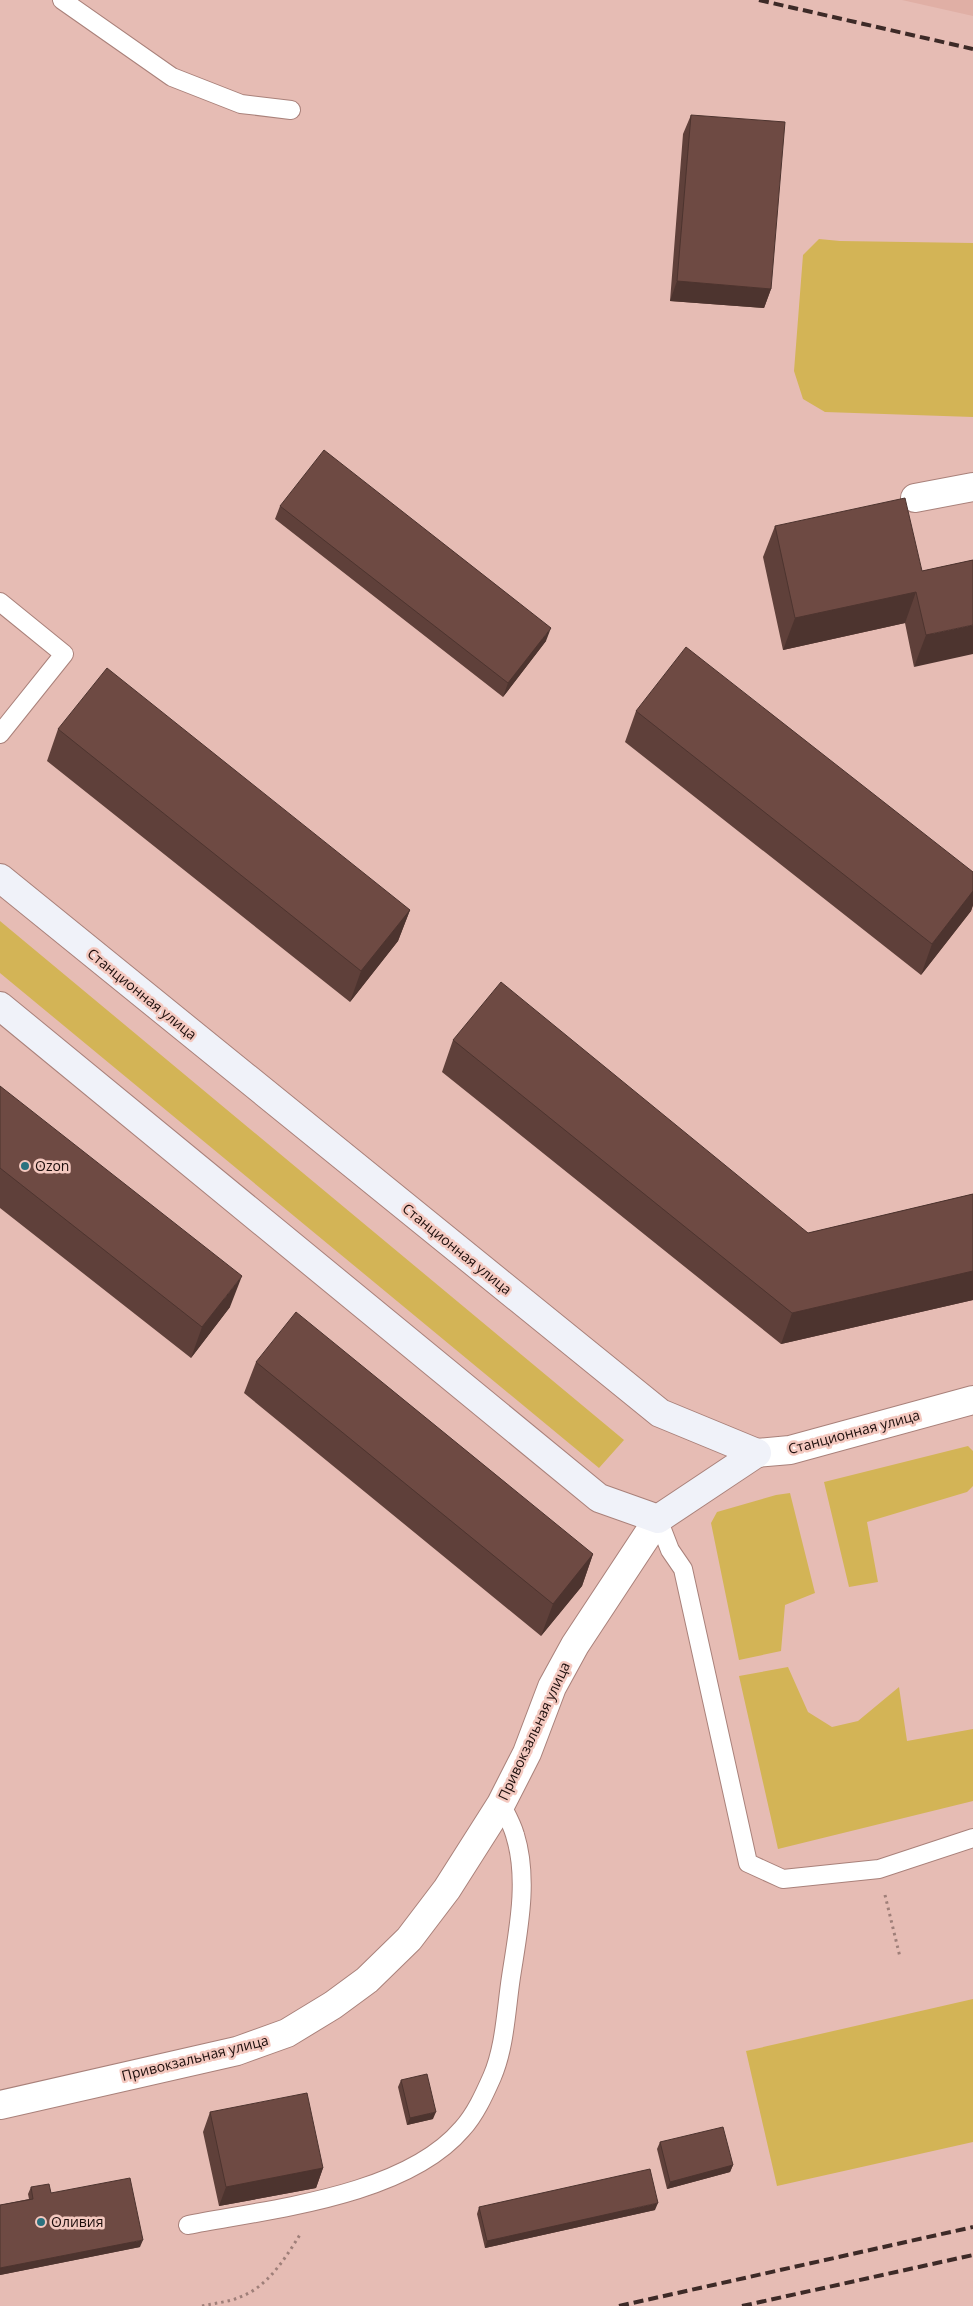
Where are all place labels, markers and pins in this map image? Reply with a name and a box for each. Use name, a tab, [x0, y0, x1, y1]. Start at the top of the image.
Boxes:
place label: Ozon	[35, 1156, 69, 1175]
marker: Ozon	[19, 1160, 31, 1172]
place label: Оливия	[51, 2212, 104, 2231]
marker: Оливия	[35, 2216, 47, 2228]

